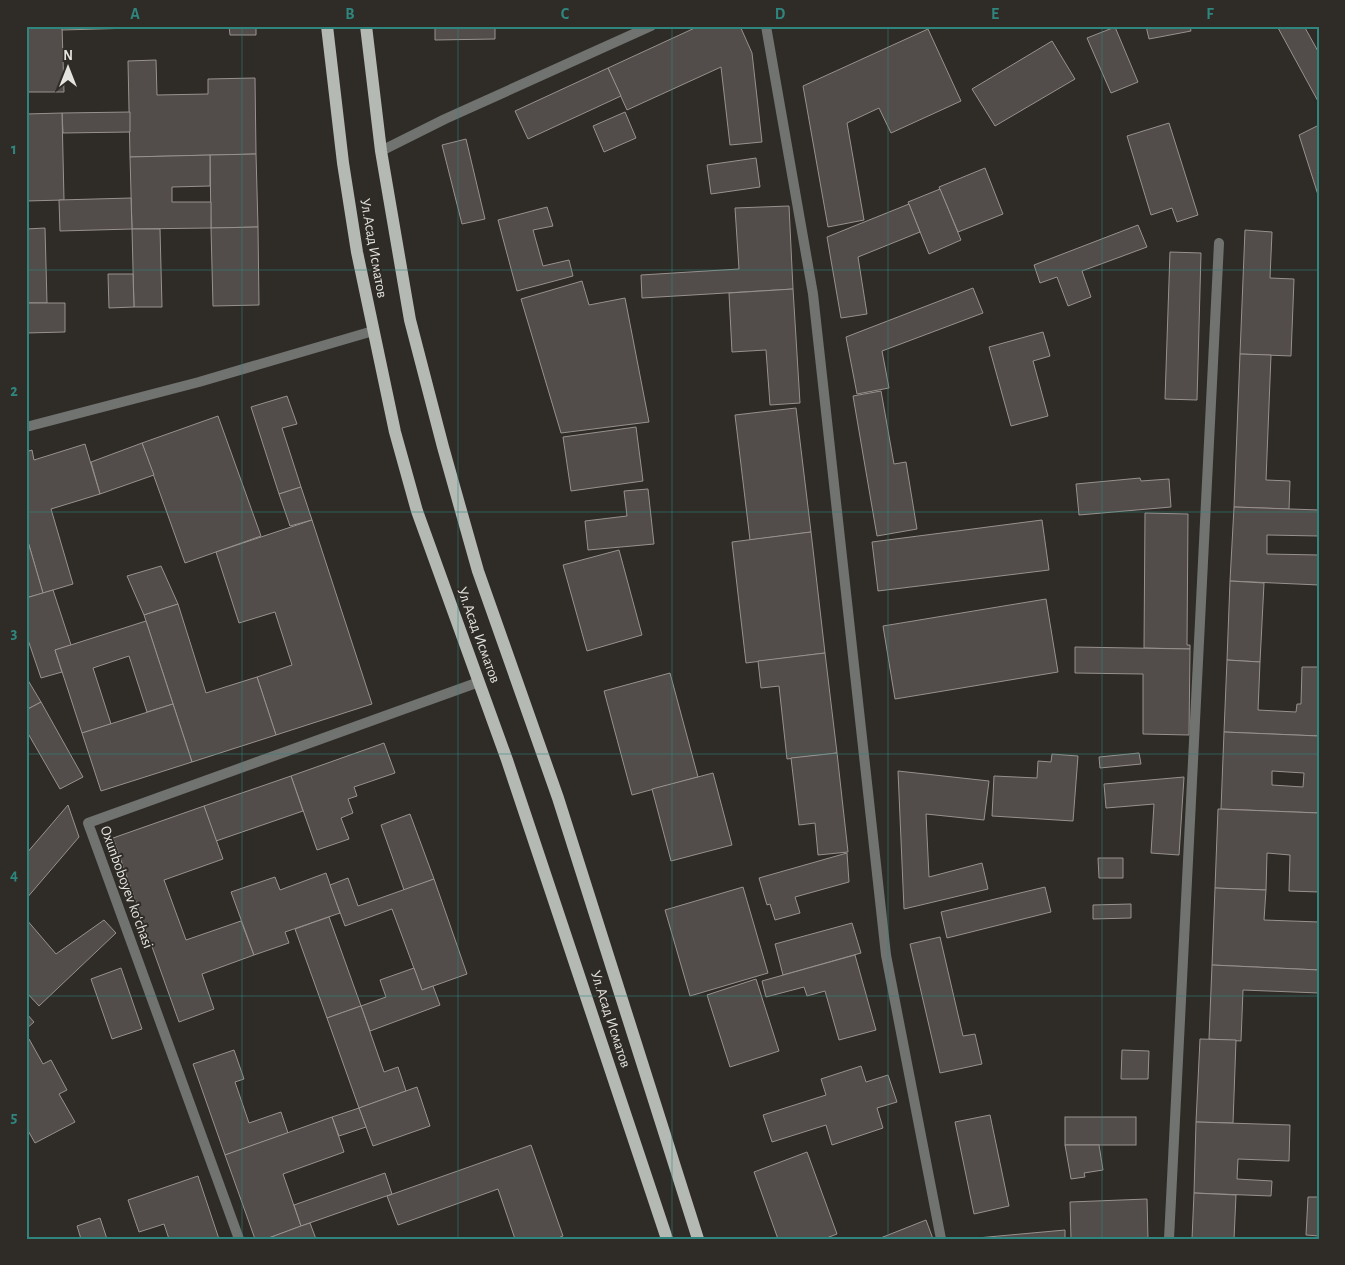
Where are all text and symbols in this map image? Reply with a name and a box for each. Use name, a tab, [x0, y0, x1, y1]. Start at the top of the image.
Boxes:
text: A	[130, 6, 140, 22]
text: B	[345, 6, 355, 22]
text: C	[561, 6, 570, 22]
text: D	[775, 6, 786, 22]
text: E	[991, 6, 999, 22]
text: F	[1206, 6, 1214, 22]
north arrow	[42, 42, 92, 92]
text: N	[63, 49, 73, 63]
text: 1	[11, 141, 17, 157]
street label: Ул.Асад Исматов	[357, 197, 390, 299]
text: 2	[10, 383, 18, 399]
street label: Ул.Асад Исматов	[454, 585, 503, 685]
text: 3	[11, 625, 18, 641]
street label: Oxunboboyev koʻchasi	[97, 824, 156, 951]
text: 4	[10, 867, 18, 883]
street label: Ул.Асад Исматов	[588, 969, 633, 1070]
text: 5	[11, 1109, 18, 1125]

